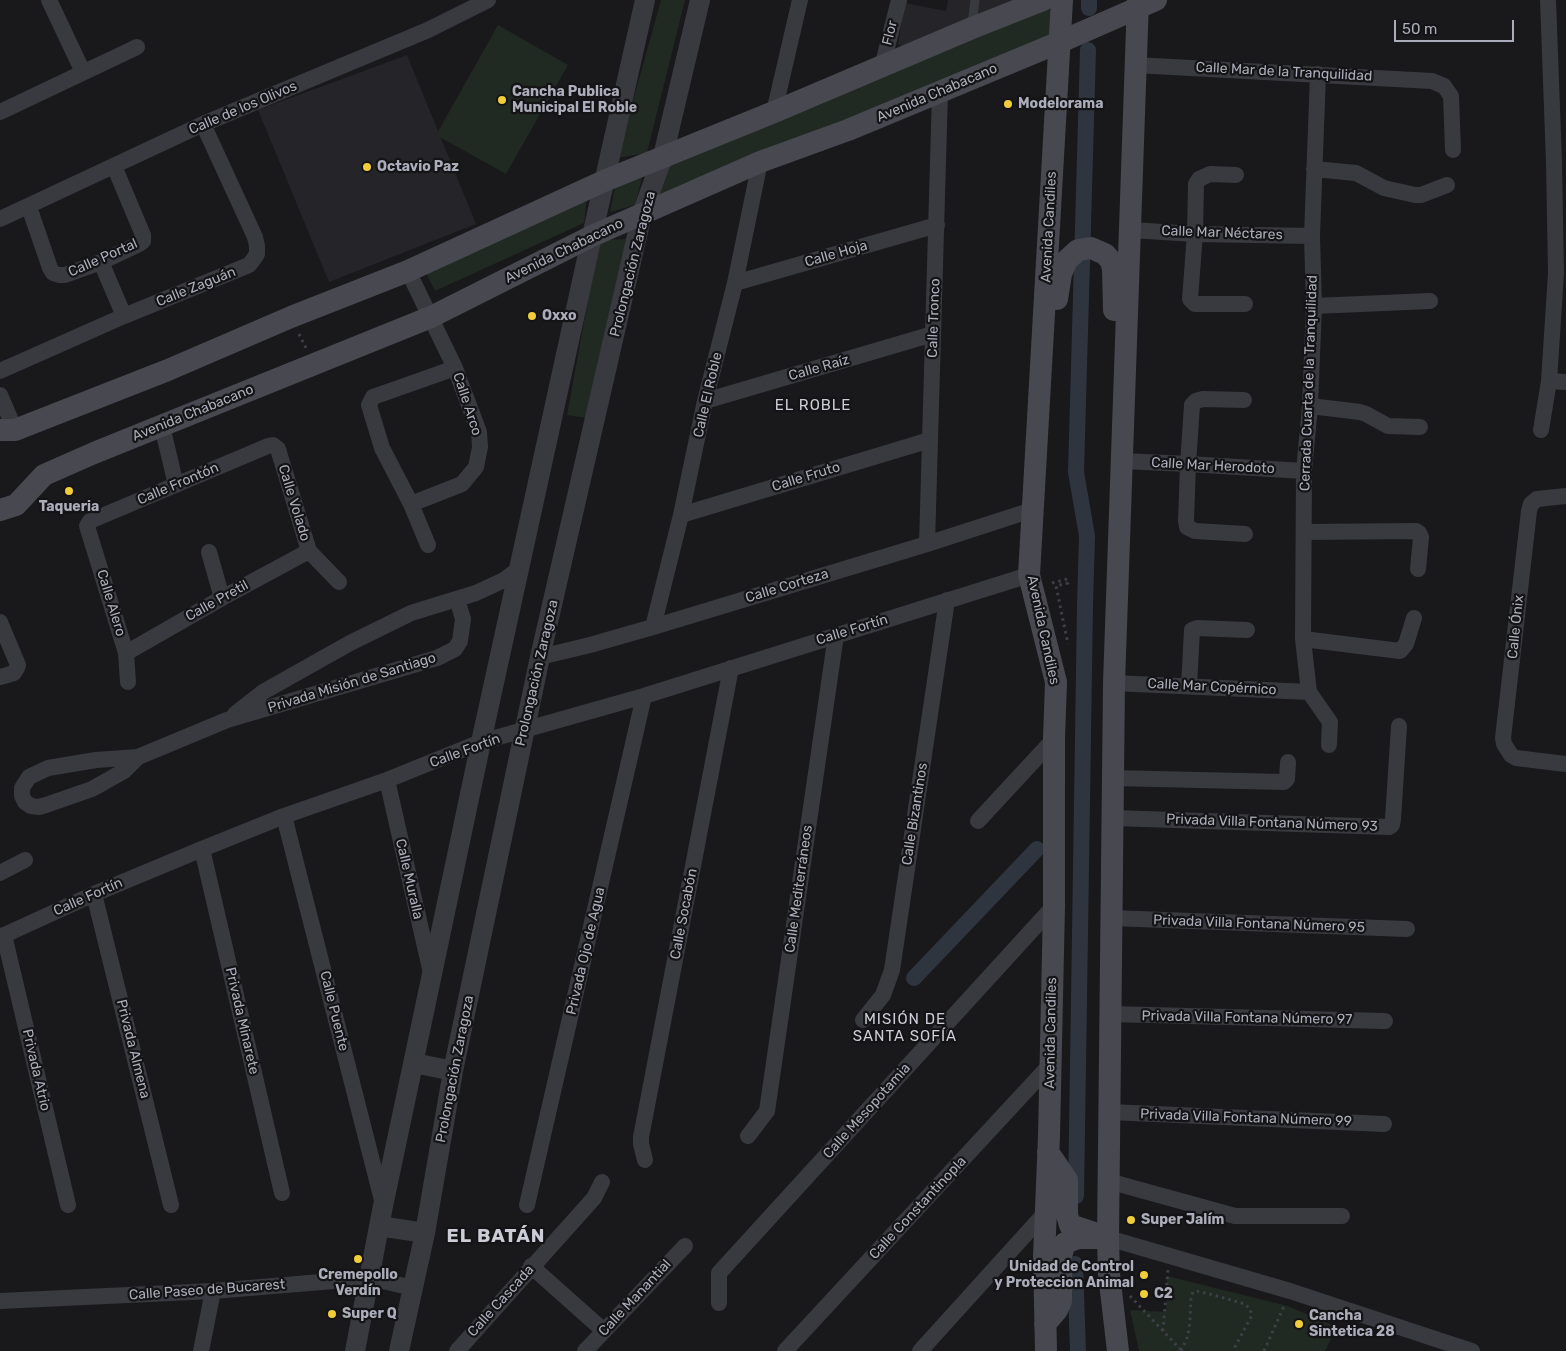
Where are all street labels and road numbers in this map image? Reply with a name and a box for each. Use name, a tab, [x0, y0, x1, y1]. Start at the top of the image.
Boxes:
street label: Flor	[879, 19, 901, 47]
street label: Calle Mar de la Tranquilidad	[1195, 59, 1373, 85]
street label: Avenida Chabacano	[874, 60, 1000, 126]
street label: Calle de los Olivos	[186, 78, 300, 138]
street label: Avenida Candiles	[1038, 171, 1060, 283]
street label: Prolongación Zaragoza	[607, 189, 659, 339]
street label: Avenida Chabacano	[502, 215, 626, 287]
street label: Calle Mar Néctares	[1161, 222, 1283, 244]
street label: Calle Portal	[66, 235, 140, 281]
street label: Calle Hoja	[803, 237, 869, 271]
street label: Calle Zaguán	[154, 263, 238, 311]
street label: Cerrada Cuarta de la Tranquilidad	[1297, 275, 1321, 491]
street label: Calle Tronco	[924, 278, 944, 358]
street label: Calle El Roble	[690, 351, 726, 439]
street label: Calle Raíz	[787, 351, 851, 385]
street label: Calle Arco	[449, 370, 485, 438]
street label: Avenida Chabacano	[130, 381, 256, 445]
street label: Calle Mar Herodoto	[1151, 454, 1275, 478]
street label: Calle Frontón	[135, 459, 221, 509]
street label: Calle Fruto	[770, 459, 842, 495]
street label: Calle Volado	[274, 463, 314, 543]
street label: Calle Corteza	[743, 565, 831, 607]
street label: Calle Alero	[93, 568, 129, 638]
street label: Avenida Candiles	[1023, 574, 1063, 686]
street label: Calle Pretil	[183, 577, 251, 625]
street label: Calle Ónix	[1504, 594, 1528, 660]
street label: Prolongación Zaragoza	[512, 598, 562, 748]
street label: Calle Fortín	[814, 611, 890, 649]
street label: Privada Misión de Santiago	[266, 649, 438, 717]
street label: Calle Mar Copérnico	[1147, 675, 1277, 699]
street label: Calle Fortín	[427, 730, 503, 772]
street label: Calle Bizantinos	[899, 762, 931, 866]
street label: Privada Villa Fontana Número 93	[1166, 811, 1378, 835]
street label: Calle Mediterráneos	[782, 824, 816, 954]
street label: Calle Muralla	[392, 837, 426, 921]
street label: Calle Socabón	[667, 867, 701, 961]
street label: Calle Fortín	[51, 874, 125, 920]
street label: Privada Ojo de Agua	[563, 886, 609, 1016]
street label: Privada Villa Fontana Número 95	[1153, 912, 1365, 936]
street label: Privada Minarete	[222, 966, 262, 1076]
street label: Calle Puente	[316, 969, 352, 1053]
street label: Avenida Candiles	[1042, 977, 1060, 1089]
street label: Prolongación Zaragoza	[432, 994, 478, 1144]
street label: Privada Almena	[113, 998, 153, 1100]
street label: Privada Villa Fontana Número 97	[1142, 1008, 1352, 1028]
street label: Privada Atrio	[18, 1027, 54, 1113]
street label: Calle Mesopotamia	[820, 1060, 914, 1162]
street label: Privada Villa Fontana Número 99	[1140, 1106, 1352, 1130]
street label: Calle Constantinopla	[866, 1153, 970, 1263]
street label: Calle Manantial	[595, 1256, 675, 1340]
street label: Calle Cascada	[464, 1262, 538, 1340]
street label: Calle Paseo de Bucarest	[128, 1276, 286, 1304]

